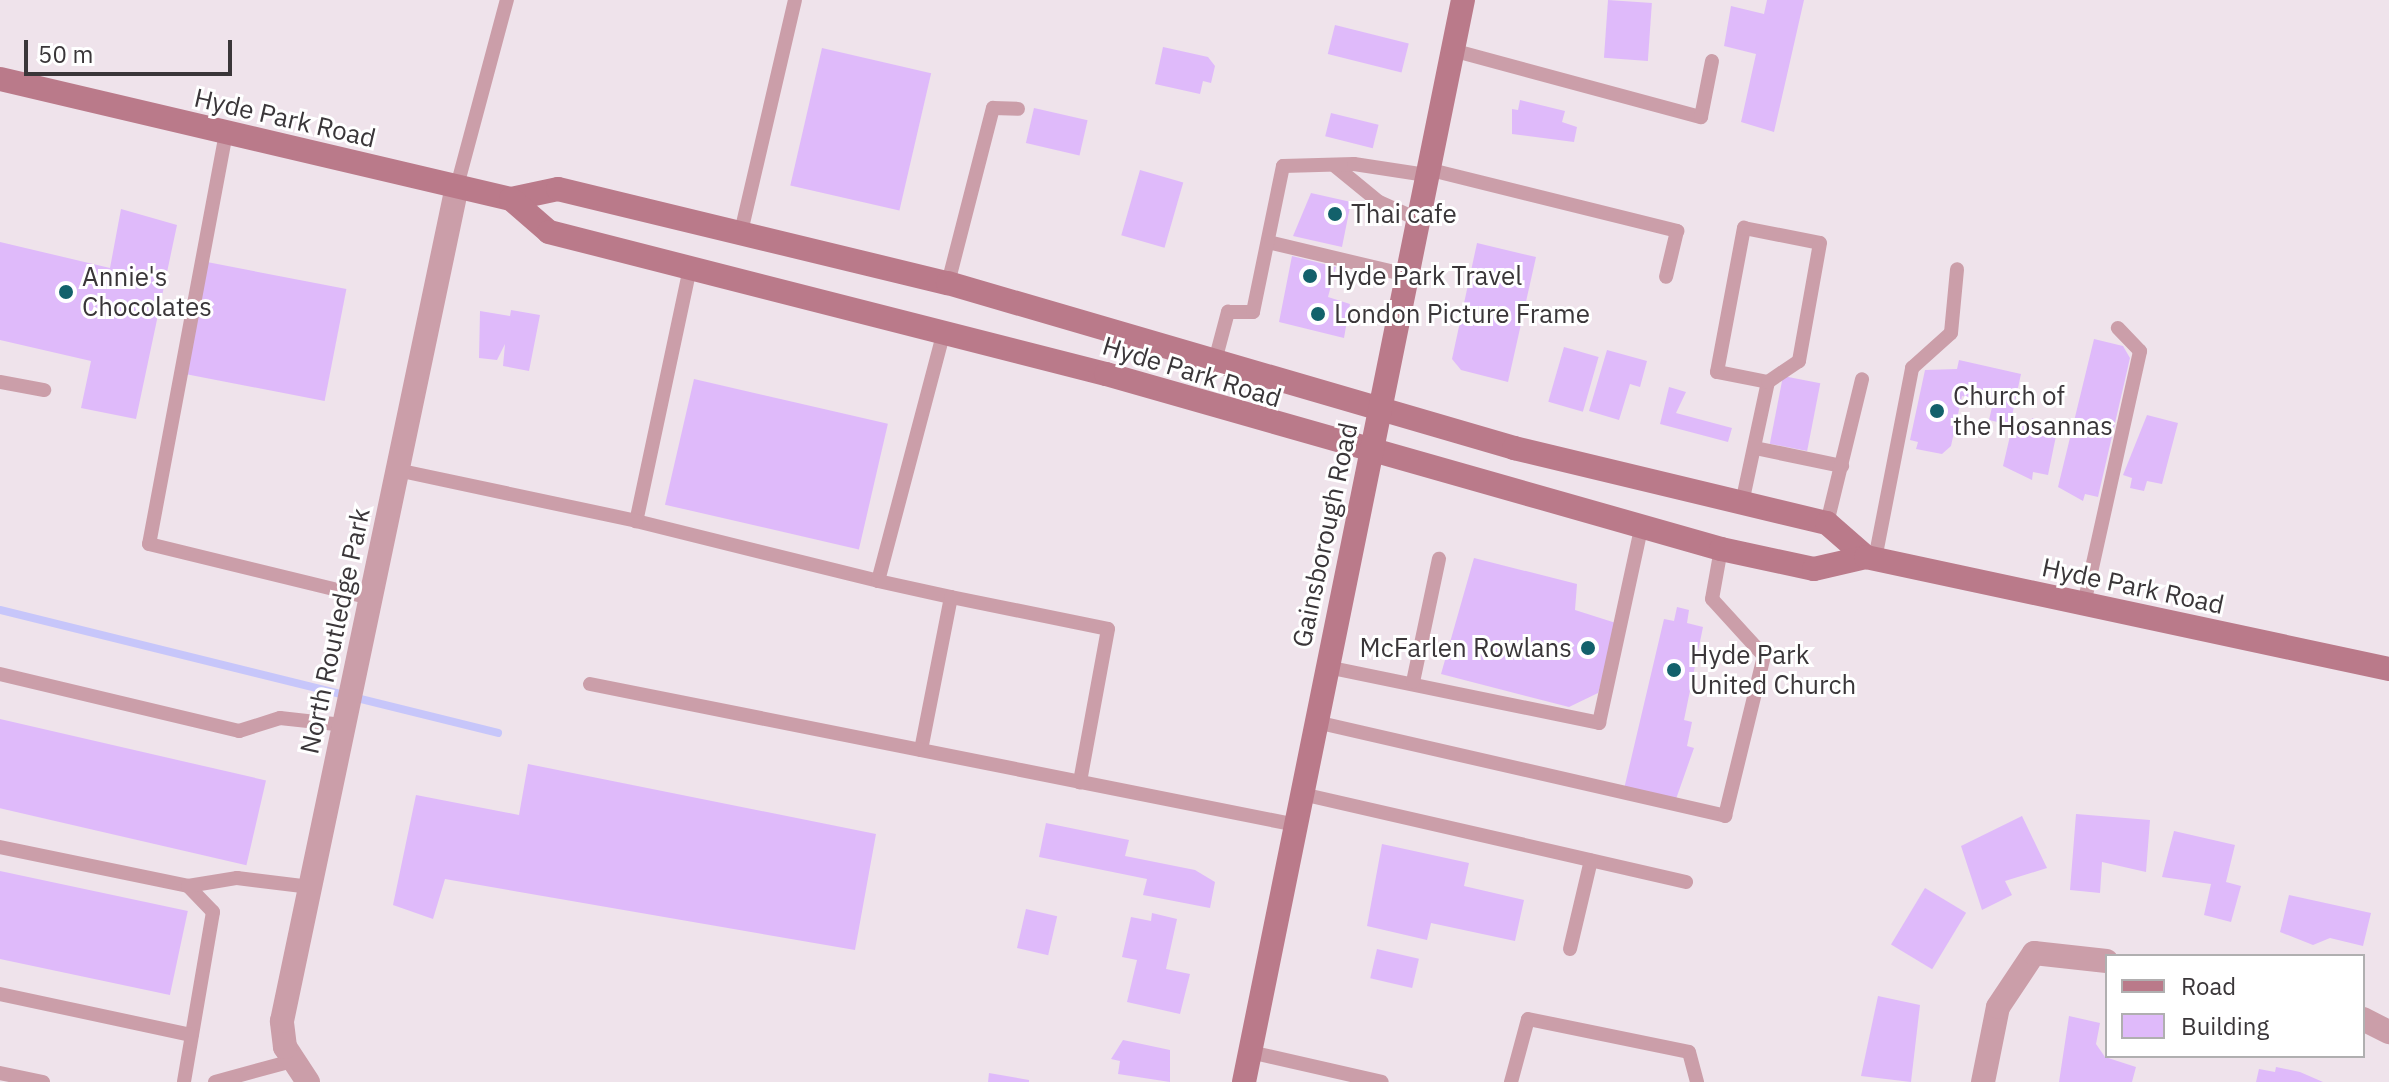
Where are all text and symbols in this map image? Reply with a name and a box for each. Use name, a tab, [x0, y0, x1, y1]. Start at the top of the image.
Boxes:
scale bar	[28, 24, 236, 74]
text: 50 m	[38, 38, 93, 70]
street label: Hyde Park Road	[191, 82, 379, 154]
place label: Thai cafe	[1351, 198, 1457, 230]
marker: Thai cafe	[1326, 205, 1344, 223]
place label: Hyde Park Travel	[1326, 260, 1522, 292]
place label: Annie's Chocolates	[82, 261, 212, 322]
marker: Hyde Park Travel	[1301, 267, 1319, 285]
marker: Annie's Chocolates	[57, 283, 75, 301]
place label: London Picture Frame	[1334, 298, 1590, 330]
marker: London Picture Frame	[1309, 305, 1327, 323]
street label: Hyde Park Road	[1099, 330, 1285, 414]
place label: Church of the Hosannas	[1953, 380, 2113, 442]
marker: Church of the Hosannas	[1928, 402, 1946, 420]
street label: Gainsborough Road	[1286, 420, 1364, 650]
street label: North Routledge Park	[294, 505, 376, 757]
street label: Hyde Park Road	[2039, 551, 2227, 621]
place label: McFarlen Rowlans	[1360, 632, 1572, 664]
marker: McFarlen Rowlans	[1579, 639, 1597, 657]
place label: Hyde Park United Church	[1690, 639, 1856, 700]
marker: Hyde Park United Church	[1665, 661, 1683, 679]
legend	[2105, 954, 2365, 1058]
text: Road	[2181, 970, 2236, 1002]
text: Building	[2181, 1010, 2269, 1042]

